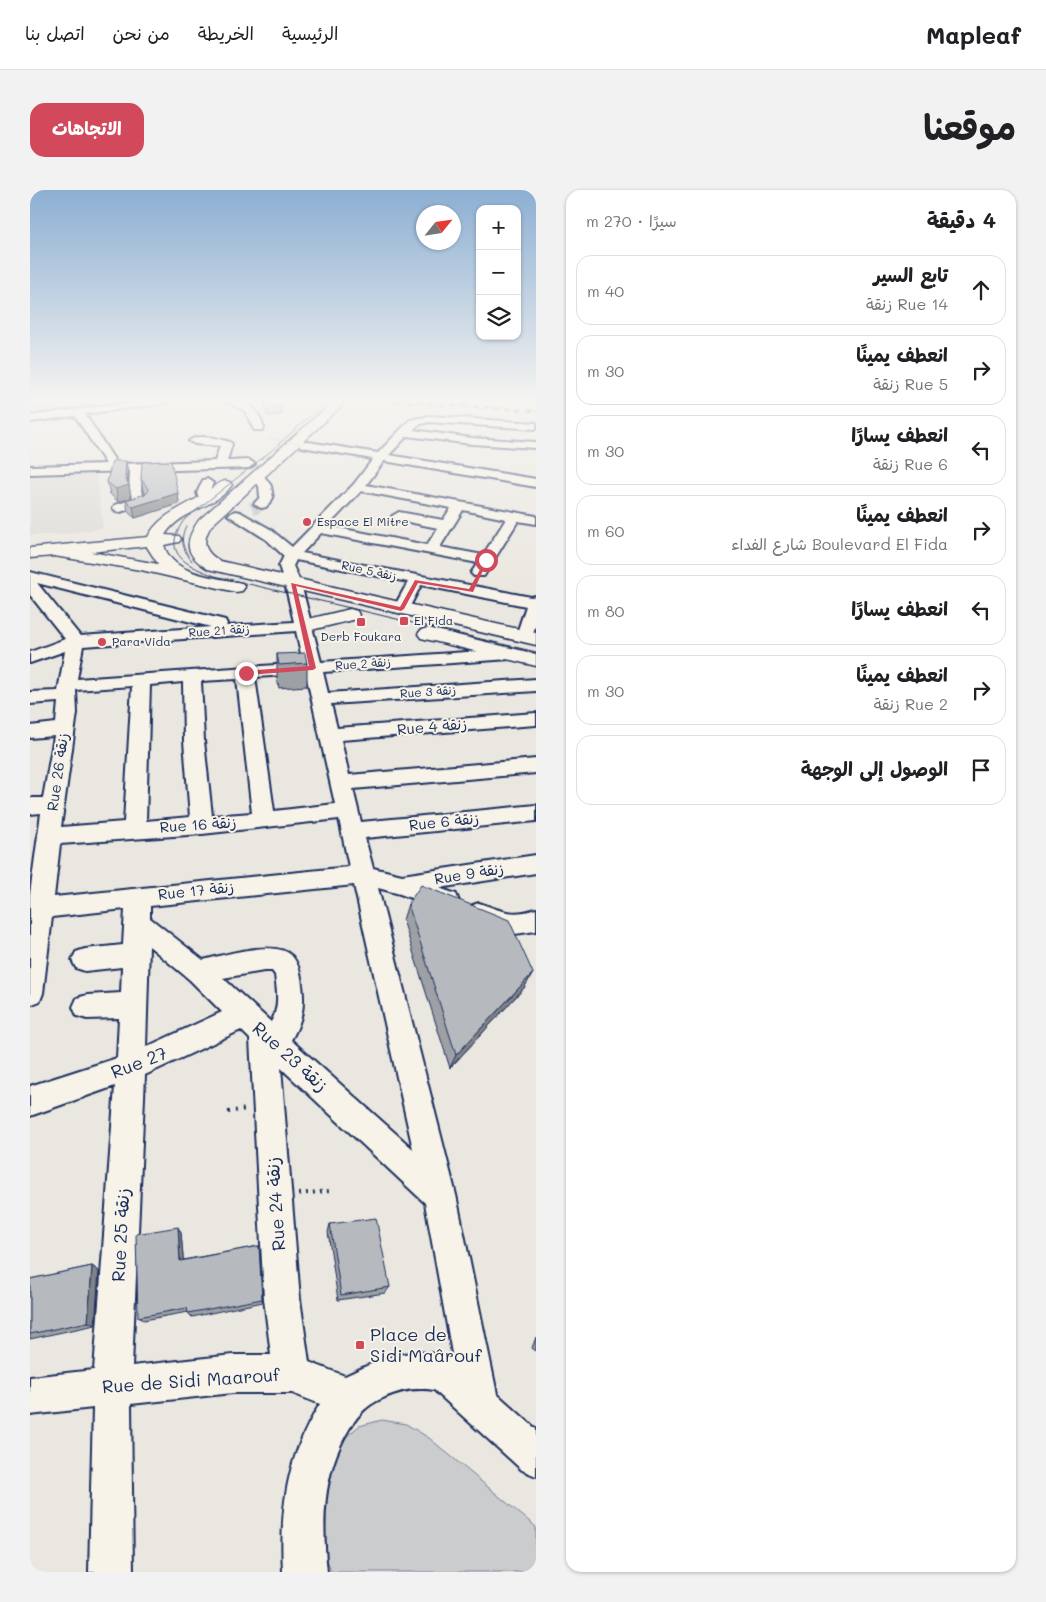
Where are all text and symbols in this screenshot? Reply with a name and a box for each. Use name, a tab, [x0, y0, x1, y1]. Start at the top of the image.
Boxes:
text: Mapleaf	[926, 19, 1021, 50]
text: اتصل بنا	[25, 21, 85, 45]
text: من نحن	[113, 21, 170, 45]
text: الخريطة	[198, 21, 254, 45]
text: الرئيسية	[282, 21, 338, 45]
button: الاتجاهات	[30, 103, 144, 157]
text: موقعنا	[923, 103, 1016, 149]
north arrow	[416, 205, 461, 250]
map controls	[476, 205, 521, 340]
button: +	[476, 205, 521, 250]
text: 4 دقيقة	[927, 206, 996, 233]
text: سيرًا · 270 m	[586, 210, 677, 231]
button: −	[476, 250, 521, 295]
text: تابع السير	[873, 262, 948, 287]
icon: ahead	[967, 276, 995, 304]
text: 40 m	[587, 280, 624, 301]
text: Rue 14 زنقة	[866, 293, 948, 314]
button: layers	[476, 295, 521, 340]
text: انعطف يمينًا	[856, 342, 948, 367]
icon: right	[967, 356, 995, 384]
text: 30 m	[587, 360, 624, 381]
text: Rue 5 زنقة	[873, 373, 948, 394]
text: انعطف يسارًا	[851, 422, 948, 447]
icon: left	[967, 436, 995, 464]
text: 30 m	[587, 440, 624, 461]
text: Rue 6 زنقة	[873, 453, 948, 474]
text: انعطف يمينًا	[856, 502, 948, 527]
place label: Espace El Mitre	[317, 513, 409, 529]
marker: Espace El Mitre	[301, 516, 313, 528]
icon: right	[967, 516, 995, 544]
text: 60 m	[587, 520, 624, 541]
text: Boulevard El Fida شارع الفداء	[731, 533, 948, 554]
route start	[475, 549, 498, 572]
street label: Rue 5 زنقة	[340, 556, 398, 584]
text: انعطف يسارًا	[851, 596, 948, 621]
icon: left	[967, 596, 995, 624]
text: 80 m	[587, 600, 624, 621]
place label: El Fida	[414, 612, 453, 628]
marker: El Fida	[398, 615, 410, 627]
marker: Derb Foukara	[355, 616, 367, 628]
street label: Rue 21 زنقة	[188, 620, 250, 640]
place label: Derb Foukara	[321, 628, 401, 644]
place label: Para Vida	[112, 633, 171, 649]
marker: Para Vida	[96, 636, 108, 648]
street label: Rue 2 زنقة	[335, 653, 391, 673]
route end	[235, 662, 258, 685]
text: انعطف يمينًا	[856, 662, 948, 687]
icon: right	[967, 676, 995, 704]
text: 30 m	[587, 680, 624, 701]
street label: Rue 3 زنقة	[399, 681, 456, 701]
text: Rue 2 زنقة	[874, 693, 948, 714]
street label: Rue 4 زنقة	[396, 713, 468, 739]
street label: Rue 26 زنقة	[42, 731, 72, 812]
text: الوصول إلى الوجهة	[801, 756, 948, 781]
icon: arrive	[967, 756, 995, 784]
street label: Rue 6 زنقة	[408, 807, 480, 835]
street label: Rue 16 زنقة	[159, 811, 237, 837]
street label: Rue 9 زنقة	[433, 858, 505, 888]
street label: Rue 17 زنقة	[157, 876, 235, 904]
street label: Rue 23 زنقة	[248, 1016, 334, 1097]
street label: Rue 27	[107, 1040, 170, 1084]
street label: Rue 24 زنقة	[260, 1156, 290, 1252]
street label: Rue 25 زنقة	[106, 1187, 134, 1283]
place label: Place de Sidi Maârouf	[370, 1322, 483, 1367]
marker: Place de Sidi Maârouf	[354, 1339, 366, 1351]
street label: Rue de Sidi Maarouf	[101, 1362, 282, 1398]

